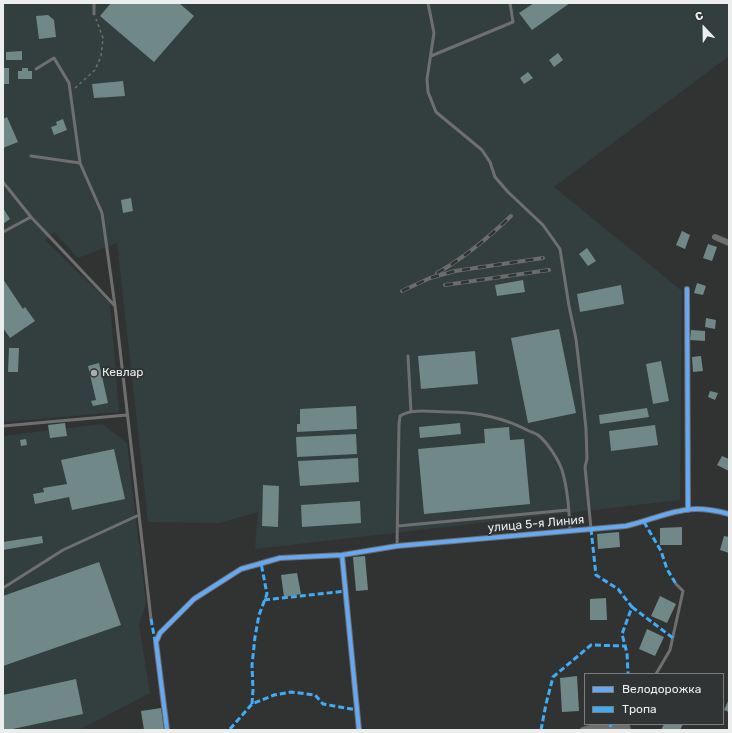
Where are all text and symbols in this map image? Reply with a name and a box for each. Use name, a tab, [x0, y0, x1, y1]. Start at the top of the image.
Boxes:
north arrow	[684, 8, 724, 48]
text: С	[693, 9, 705, 24]
place label: Кевлар	[102, 366, 144, 380]
marker: Кевлар	[89, 368, 99, 378]
street label: улица 5-я Линия	[487, 513, 585, 535]
legend	[584, 673, 724, 725]
text: Велодорожка	[622, 682, 701, 696]
text: Тропа	[622, 702, 657, 716]

